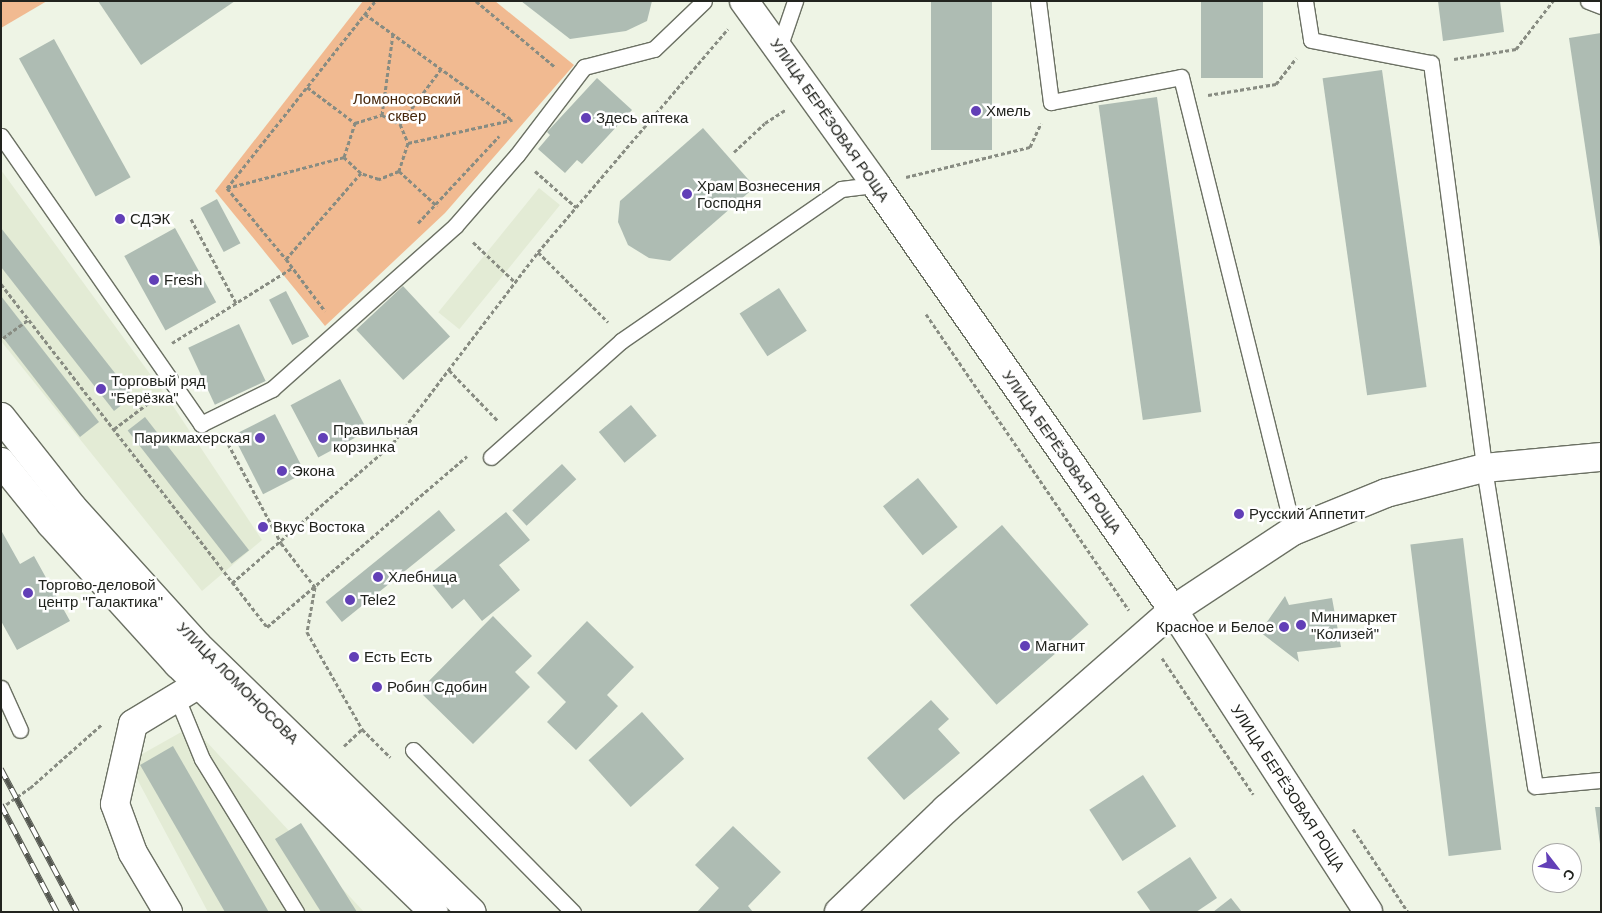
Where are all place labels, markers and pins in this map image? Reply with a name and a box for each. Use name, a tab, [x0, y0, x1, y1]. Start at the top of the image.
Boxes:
place label: Хмель	[986, 102, 1031, 120]
marker: Хмель	[970, 105, 982, 117]
place label: Здесь аптека	[596, 109, 688, 127]
marker: Здесь аптека	[580, 112, 592, 124]
place label: Храм Вознесения Господня	[697, 176, 820, 211]
marker: Храм Вознесения Господня	[681, 188, 693, 200]
place label: СДЭК	[130, 210, 170, 228]
marker: СДЭК	[114, 213, 126, 225]
place label: Fresh	[164, 271, 202, 289]
marker: Fresh	[148, 274, 160, 286]
place label: Торговый ряд "Берёзка"	[111, 371, 206, 406]
marker: Торговый ряд "Берёзка"	[95, 383, 107, 395]
place label: Правильная корзинка	[333, 420, 418, 455]
place label: Парикмахерская	[134, 429, 250, 447]
marker: Парикмахерская	[254, 432, 266, 444]
marker: Правильная корзинка	[317, 432, 329, 444]
place label: Экона	[292, 462, 334, 480]
marker: Экона	[276, 465, 288, 477]
place label: Русский Аппетит	[1249, 505, 1365, 523]
marker: Русский Аппетит	[1233, 508, 1245, 520]
place label: Вкус Востока	[273, 518, 365, 536]
marker: Вкус Востока	[257, 521, 269, 533]
place label: Хлебница	[388, 568, 457, 586]
marker: Хлебница	[372, 571, 384, 583]
place label: Торгово-деловой центр "Галактика"	[38, 575, 163, 610]
marker: Торгово-деловой центр "Галактика"	[22, 587, 34, 599]
place label: Tele2	[360, 591, 396, 609]
marker: Tele2	[344, 594, 356, 606]
place label: Минимаркет "Колизей"	[1311, 607, 1397, 642]
place label: Красное и Белое	[1156, 618, 1274, 636]
marker: Минимаркет "Колизей"	[1295, 619, 1307, 631]
marker: Красное и Белое	[1278, 621, 1290, 633]
place label: Магнит	[1035, 637, 1085, 655]
marker: Магнит	[1019, 640, 1031, 652]
place label: Есть Есть	[364, 648, 432, 666]
marker: Есть Есть	[348, 651, 360, 663]
place label: Робин Сдобин	[387, 678, 487, 696]
marker: Робин Сдобин	[371, 681, 383, 693]

